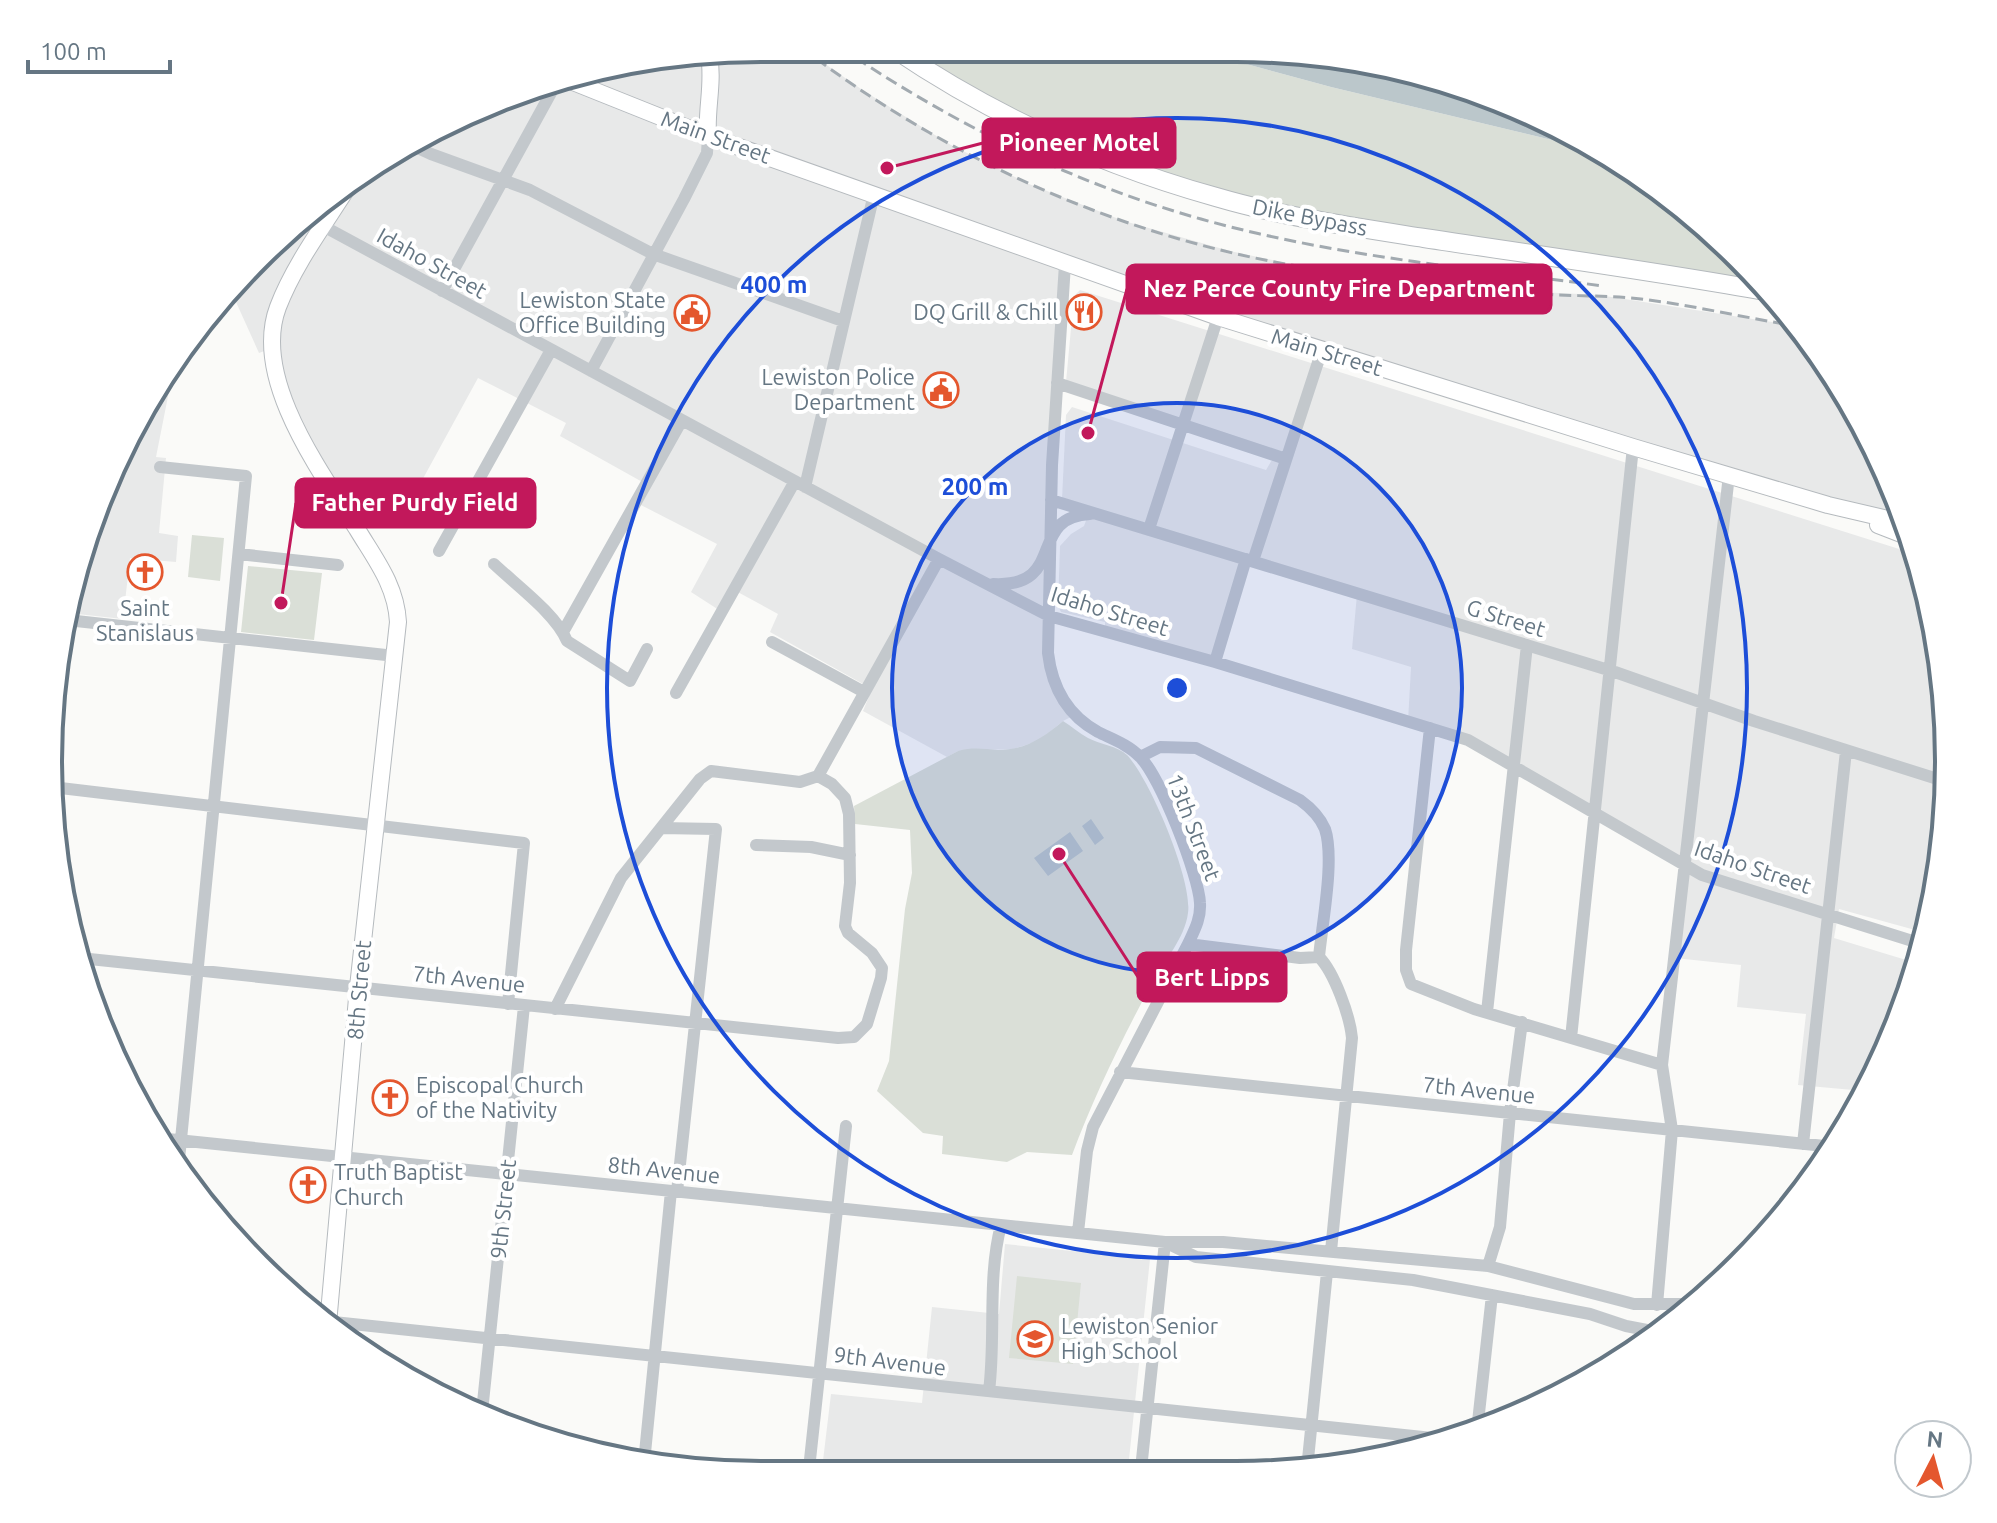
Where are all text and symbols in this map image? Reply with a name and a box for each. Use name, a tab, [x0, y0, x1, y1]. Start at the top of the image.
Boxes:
scale bar	[28, 24, 170, 74]
text: 100 m	[40, 38, 107, 65]
street label: Main Street	[658, 105, 775, 168]
callout: Pioneer Motel	[983, 119, 1175, 167]
text: Pioneer Motel	[999, 129, 1159, 156]
street label: Dike Bypass	[1250, 193, 1370, 240]
street label: Idaho Street	[373, 222, 492, 303]
callout: Nez Perce County Fire Department	[1127, 265, 1551, 313]
text: 400 m	[741, 271, 807, 298]
text: Nez Perce County Fire Department	[1143, 275, 1535, 302]
place label: Lewiston State Office Building	[518, 287, 666, 337]
restaurant icon: DQ Grill & Chill	[1065, 293, 1103, 331]
public building icon: Lewiston State Office Building	[673, 294, 711, 332]
place label: DQ Grill & Chill	[913, 299, 1058, 324]
street label: Main Street	[1269, 323, 1386, 380]
place label: Lewiston Police Department	[761, 364, 915, 414]
public building icon: Lewiston Police Department	[922, 371, 960, 409]
text: 200 m	[942, 473, 1008, 500]
callout: Father Purdy Field	[296, 479, 535, 527]
text: Father Purdy Field	[312, 489, 518, 516]
church icon: Saint Stanislaus	[126, 553, 164, 591]
street label: Idaho Street	[1048, 581, 1172, 640]
street label: G Street	[1464, 594, 1549, 641]
place label: Saint Stanislaus	[96, 595, 194, 645]
centre of rings	[1163, 674, 1191, 702]
street label: 13th Street	[1163, 770, 1226, 884]
street label: Idaho Street	[1692, 835, 1815, 898]
street label: 8th Street	[342, 939, 375, 1041]
callout: Bert Lipps	[1138, 953, 1286, 1001]
street label: 7th Avenue	[412, 960, 526, 997]
text: Bert Lipps	[1154, 964, 1270, 991]
street label: 7th Avenue	[1422, 1071, 1536, 1108]
place label: Episcopal Church of the Nativity	[416, 1072, 584, 1122]
church icon: Episcopal Church of the Nativity	[371, 1079, 409, 1117]
street label: 8th Avenue	[607, 1151, 721, 1188]
street label: 9th Street	[485, 1158, 520, 1260]
place label: Truth Baptist Church	[334, 1159, 463, 1209]
church icon: Truth Baptist Church	[289, 1166, 327, 1204]
place label: Lewiston Senior High School	[1061, 1313, 1219, 1363]
school or university icon: Lewiston Senior High School	[1016, 1320, 1054, 1358]
street label: 9th Avenue	[833, 1341, 948, 1380]
north arrow	[1893, 1419, 1973, 1499]
text: N	[1926, 1425, 1945, 1452]

